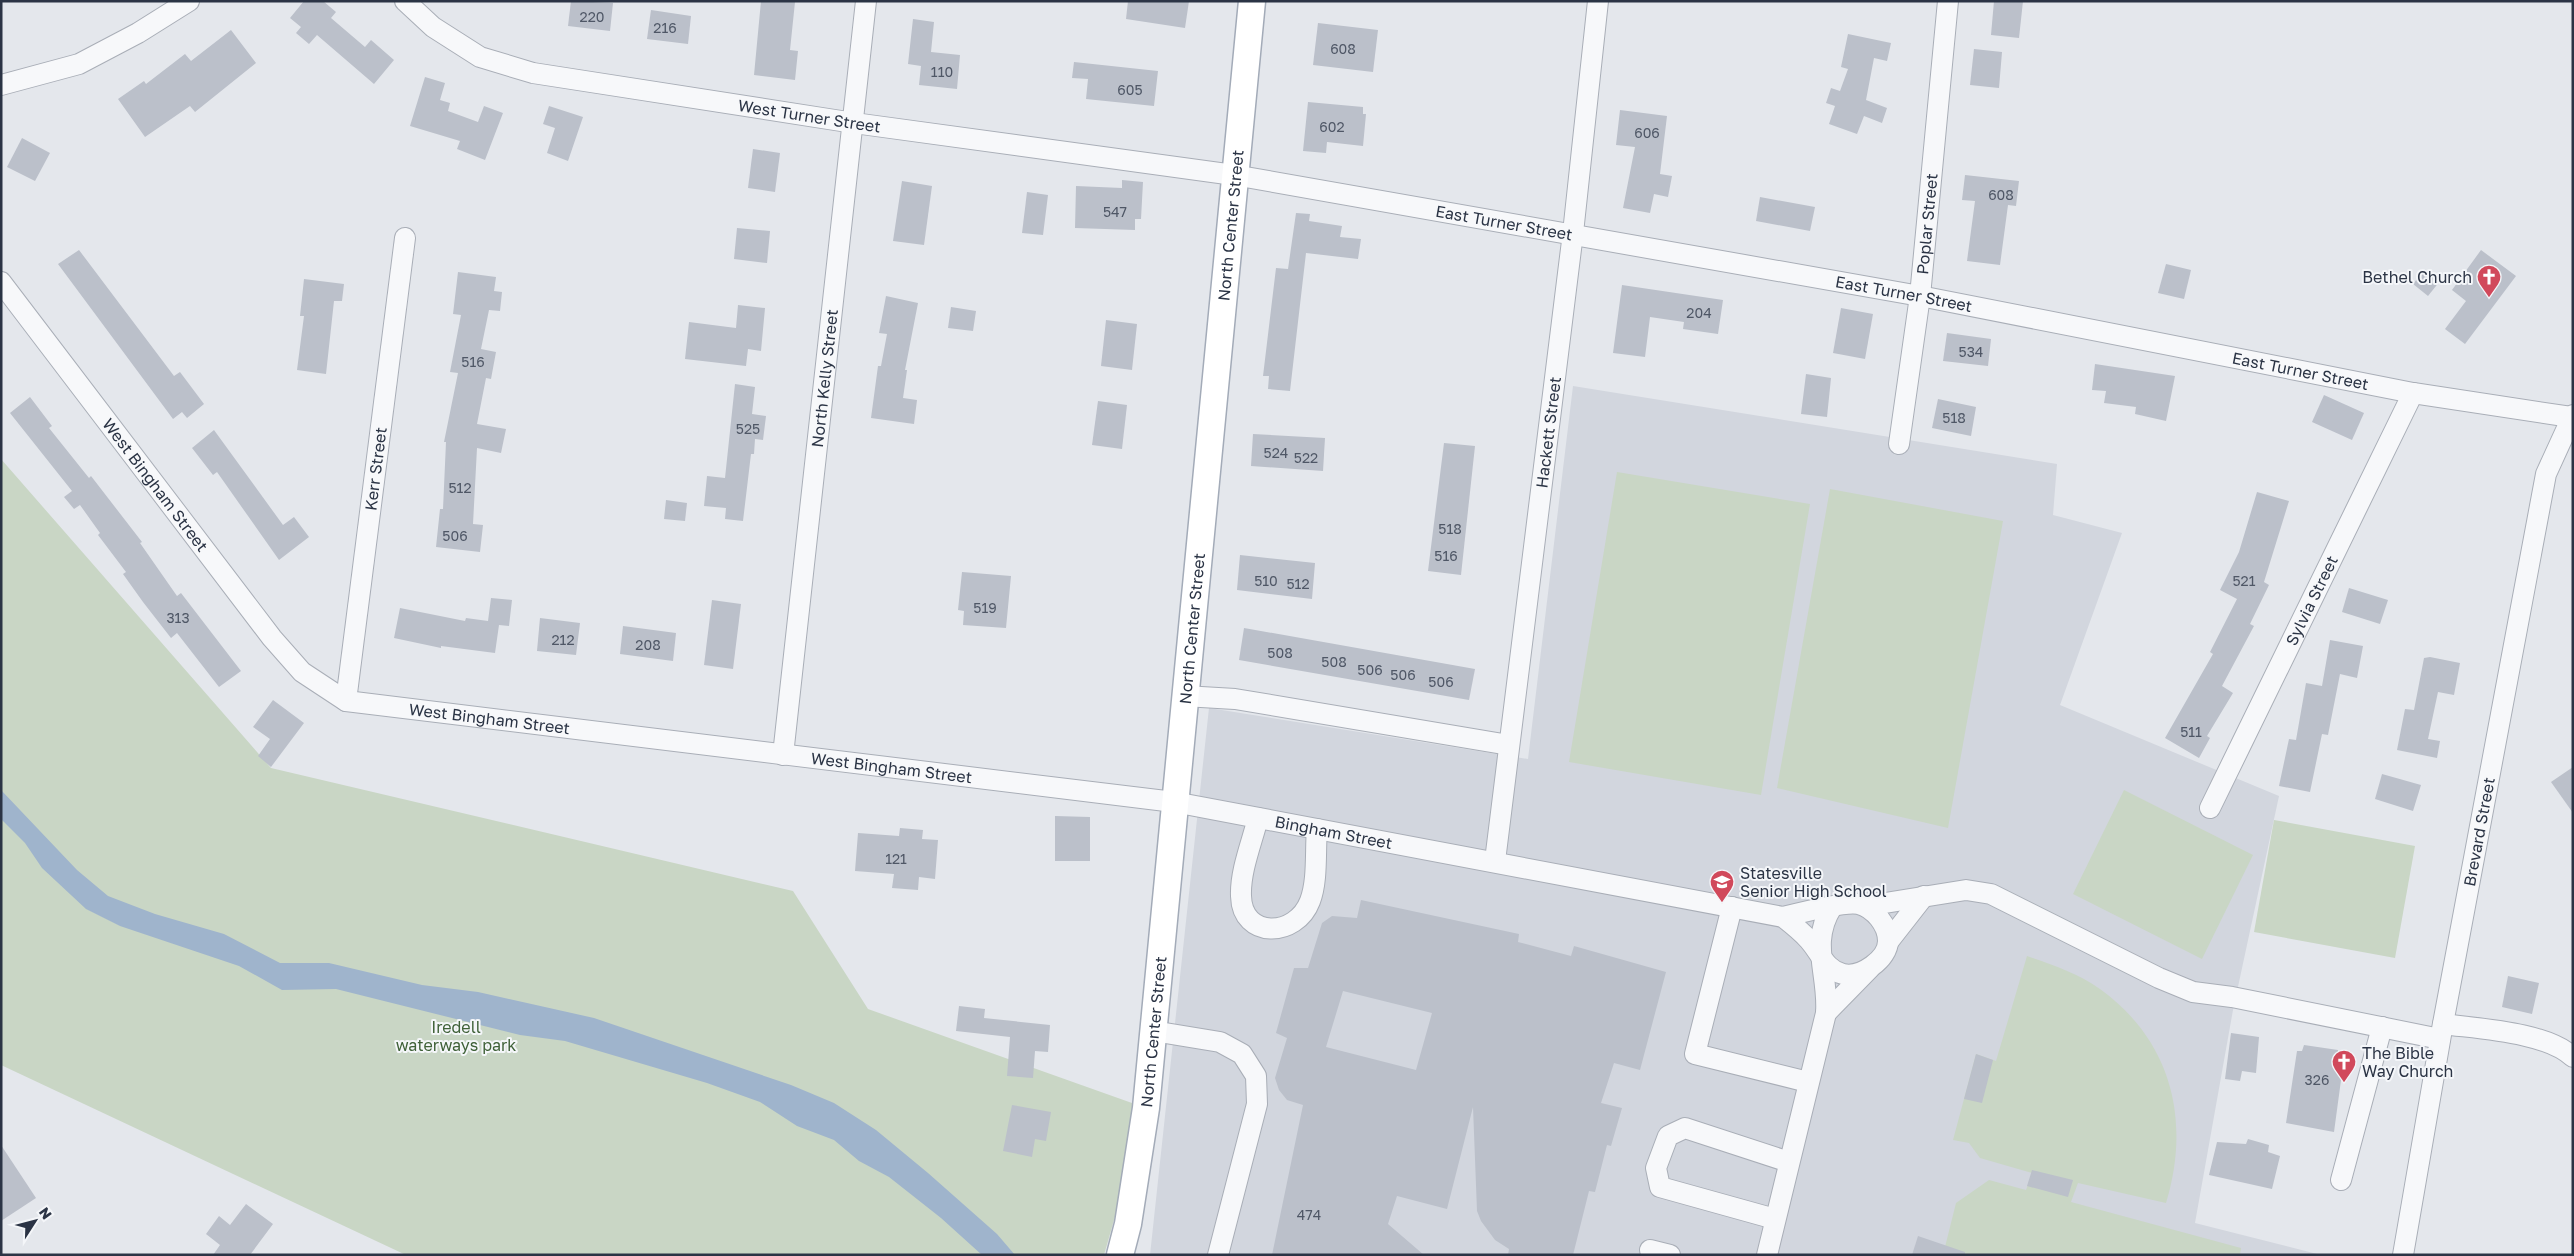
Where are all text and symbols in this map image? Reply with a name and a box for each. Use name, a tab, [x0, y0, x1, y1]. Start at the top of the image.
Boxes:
house number: 220	[580, 8, 604, 25]
house number: 216	[653, 19, 677, 36]
house number: 608	[1330, 40, 1356, 57]
house number: 110	[931, 63, 953, 80]
house number: 605	[1117, 81, 1143, 98]
street label: West Turner Street	[737, 95, 882, 137]
house number: 602	[1319, 118, 1345, 135]
house number: 606	[1634, 124, 1660, 141]
street label: North Center Street	[1213, 149, 1248, 302]
street label: Poplar Street	[1912, 172, 1942, 275]
house number: 608	[1988, 186, 2014, 203]
street label: East Turner Street	[1434, 201, 1574, 245]
house number: 547	[1103, 203, 1127, 220]
church icon: Bethel Church	[2476, 264, 2502, 298]
place label: Bethel Church	[2362, 267, 2472, 287]
street label: East Turner Street	[1834, 271, 1974, 316]
house number: 204	[1686, 304, 1712, 321]
street label: North Kelly Street	[807, 308, 842, 448]
house number: 534	[1959, 343, 1983, 360]
street label: East Turner Street	[2230, 348, 2370, 394]
house number: 516	[461, 353, 485, 370]
street label: Hackett Street	[1531, 375, 1565, 489]
house number: 518	[1942, 409, 1966, 426]
street label: West Bingham Street	[98, 414, 213, 555]
house number: 525	[736, 420, 760, 437]
street label: Kerr Street	[360, 426, 391, 512]
house number: 524	[1264, 444, 1288, 461]
house number: 522	[1294, 449, 1318, 466]
house number: 512	[448, 479, 472, 496]
house number: 518	[1438, 520, 1462, 537]
house number: 506	[442, 527, 468, 544]
house number: 516	[1434, 547, 1458, 564]
street label: North Center Street	[1175, 552, 1209, 705]
street label: Sylvia Street	[2281, 552, 2342, 649]
house number: 510	[1254, 572, 1278, 589]
house number: 521	[2232, 572, 2256, 589]
house number: 512	[1286, 575, 1310, 592]
house number: 519	[973, 599, 997, 616]
house number: 313	[166, 609, 190, 626]
house number: 212	[551, 631, 575, 648]
house number: 208	[635, 636, 661, 653]
house number: 508	[1267, 644, 1293, 661]
house number: 508	[1321, 653, 1347, 670]
house number: 506	[1357, 661, 1383, 678]
house number: 506	[1390, 666, 1416, 683]
house number: 506	[1428, 673, 1454, 690]
street label: West Bingham Street	[408, 699, 571, 738]
house number: 511	[2180, 723, 2202, 740]
street label: West Bingham Street	[810, 748, 973, 787]
street label: Brevard Street	[2459, 776, 2499, 888]
street label: Bingham Street	[1273, 811, 1394, 853]
house number: 121	[885, 850, 907, 867]
place label: Statesville Senior High School	[1740, 863, 1887, 901]
school or university icon: Statesville Senior High School	[1709, 869, 1735, 903]
street label: North Center Street	[1136, 955, 1170, 1108]
park label: Iredell waterways park	[396, 1017, 516, 1055]
place label: The Bible Way Church	[2362, 1043, 2453, 1081]
church icon: The Bible Way Church	[2331, 1049, 2357, 1083]
house number: 326	[2305, 1071, 2329, 1088]
north arrow	[10, 1196, 60, 1246]
text: N	[36, 1204, 56, 1222]
house number: 474	[1297, 1206, 1321, 1223]

